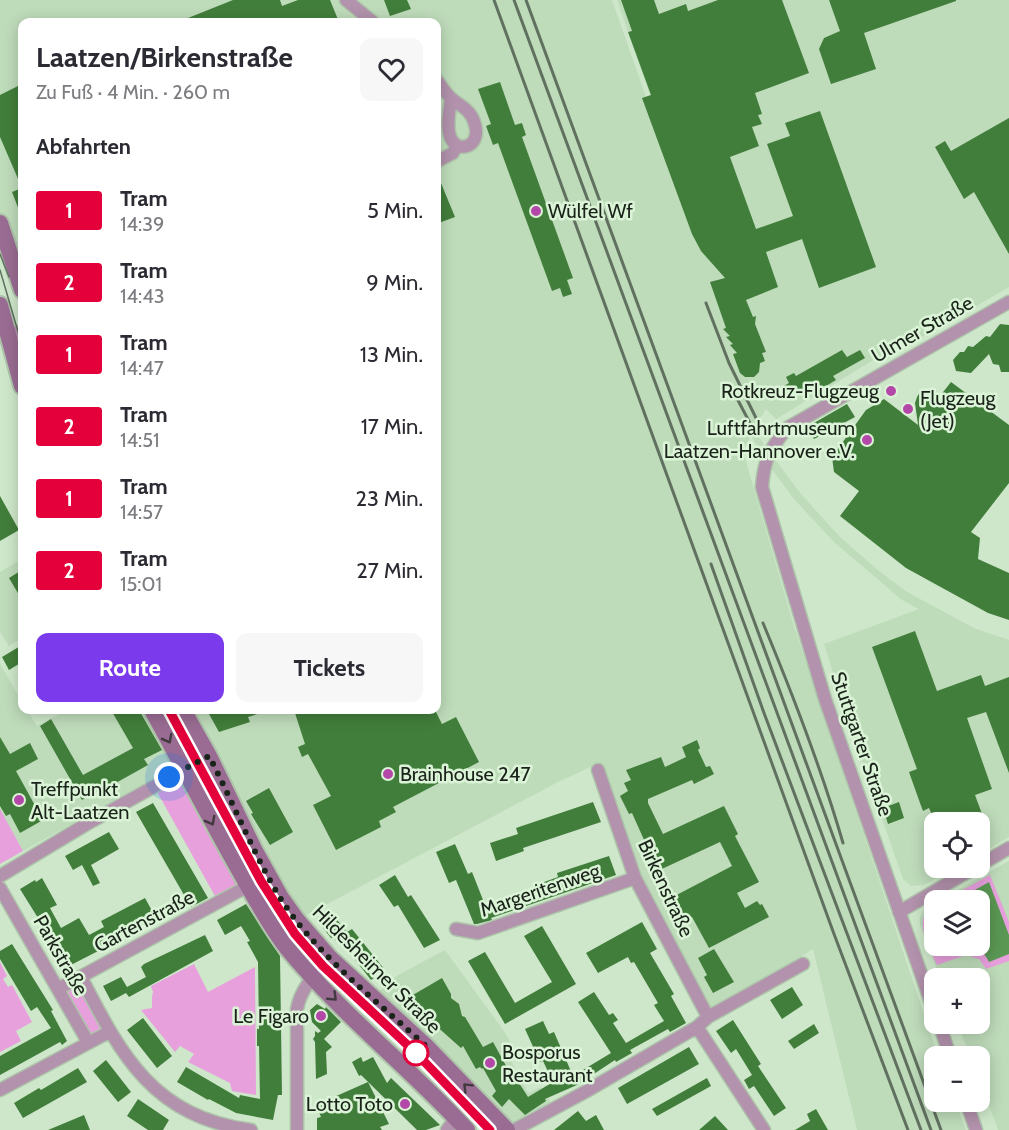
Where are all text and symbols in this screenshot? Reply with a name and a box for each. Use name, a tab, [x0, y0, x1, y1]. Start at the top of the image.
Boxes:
button: heart	[360, 38, 423, 101]
text: Laatzen/Birkenstraße	[36, 40, 293, 74]
text: Zu Fuß · 4 Min. · 260 m	[36, 80, 230, 104]
text: Abfahrten	[36, 133, 131, 160]
text: Tram	[120, 185, 168, 212]
text: 5 Min.	[367, 197, 423, 224]
text: 1	[65, 198, 73, 223]
place label: Wülfel Wf	[548, 199, 633, 223]
marker: Wülfel Wf	[529, 204, 543, 218]
text: 14:39	[120, 212, 164, 236]
text: Tram	[120, 257, 168, 284]
text: 9 Min.	[366, 269, 423, 296]
text: 2	[63, 270, 75, 295]
text: 14:43	[120, 284, 165, 308]
street label: Ulmer Straße	[867, 290, 977, 368]
text: Tram	[120, 329, 168, 356]
text: 13 Min.	[360, 341, 423, 368]
text: 1	[65, 342, 73, 367]
text: 14:47	[120, 356, 164, 380]
place label: Rotkreuz-Flugzeug	[721, 379, 880, 403]
marker: Rotkreuz-Flugzeug	[884, 384, 898, 398]
place label: Flugzeug (Jet)	[920, 386, 997, 433]
text: Tram	[120, 401, 168, 428]
marker: Flugzeug (Jet)	[901, 402, 915, 416]
text: 17 Min.	[361, 413, 423, 440]
text: 2	[63, 414, 75, 439]
place label: Luftfahrtmuseum Laatzen-Hannover e.V.	[664, 416, 855, 463]
text: 14:51	[120, 428, 160, 452]
marker: Luftfahrtmuseum Laatzen-Hannover e.V.	[860, 433, 874, 447]
text: Tram	[120, 473, 168, 500]
text: 23 Min.	[355, 485, 423, 512]
text: 1	[65, 486, 73, 511]
text: 14:57	[120, 500, 163, 524]
text: Tram	[120, 545, 168, 572]
text: 27 Min.	[356, 557, 423, 584]
text: 2	[63, 558, 75, 583]
text: 15:01	[120, 572, 162, 596]
button: Route	[36, 633, 224, 702]
button: Tickets	[236, 633, 423, 702]
street label: Stuttgarter Straße	[826, 669, 898, 819]
one-way arrow	[161, 733, 172, 744]
your location	[154, 762, 184, 792]
place label: Brainhouse 247	[400, 762, 530, 786]
marker: Brainhouse 247	[381, 767, 395, 781]
place label: Treffpunkt Alt-Laatzen	[31, 777, 129, 824]
marker: Treffpunkt Alt-Laatzen	[12, 793, 26, 807]
map controls	[924, 812, 990, 1112]
button: locate	[924, 812, 990, 878]
one-way arrow	[204, 814, 215, 825]
street label: Birkenstraße	[633, 835, 699, 941]
street label: Margeritenweg	[477, 858, 604, 922]
street label: Gartenstraße	[90, 885, 198, 957]
button: layers	[924, 890, 990, 956]
street label: Hildesheimer Straße	[308, 900, 446, 1038]
street label: Parkstraße	[28, 911, 94, 999]
button: +	[924, 968, 990, 1034]
one-way arrow	[326, 990, 337, 1001]
place label: Le Figaro	[233, 1004, 309, 1028]
marker: Le Figaro	[314, 1009, 328, 1023]
unlabelled marker	[403, 1040, 429, 1066]
place label: Bosporus Restaurant	[502, 1040, 593, 1087]
button: −	[924, 1046, 990, 1112]
marker: Bosporus Restaurant	[483, 1056, 497, 1070]
one-way arrow	[463, 1084, 474, 1095]
place label: Lotto Toto	[306, 1092, 393, 1116]
marker: Lotto Toto	[398, 1097, 412, 1111]

